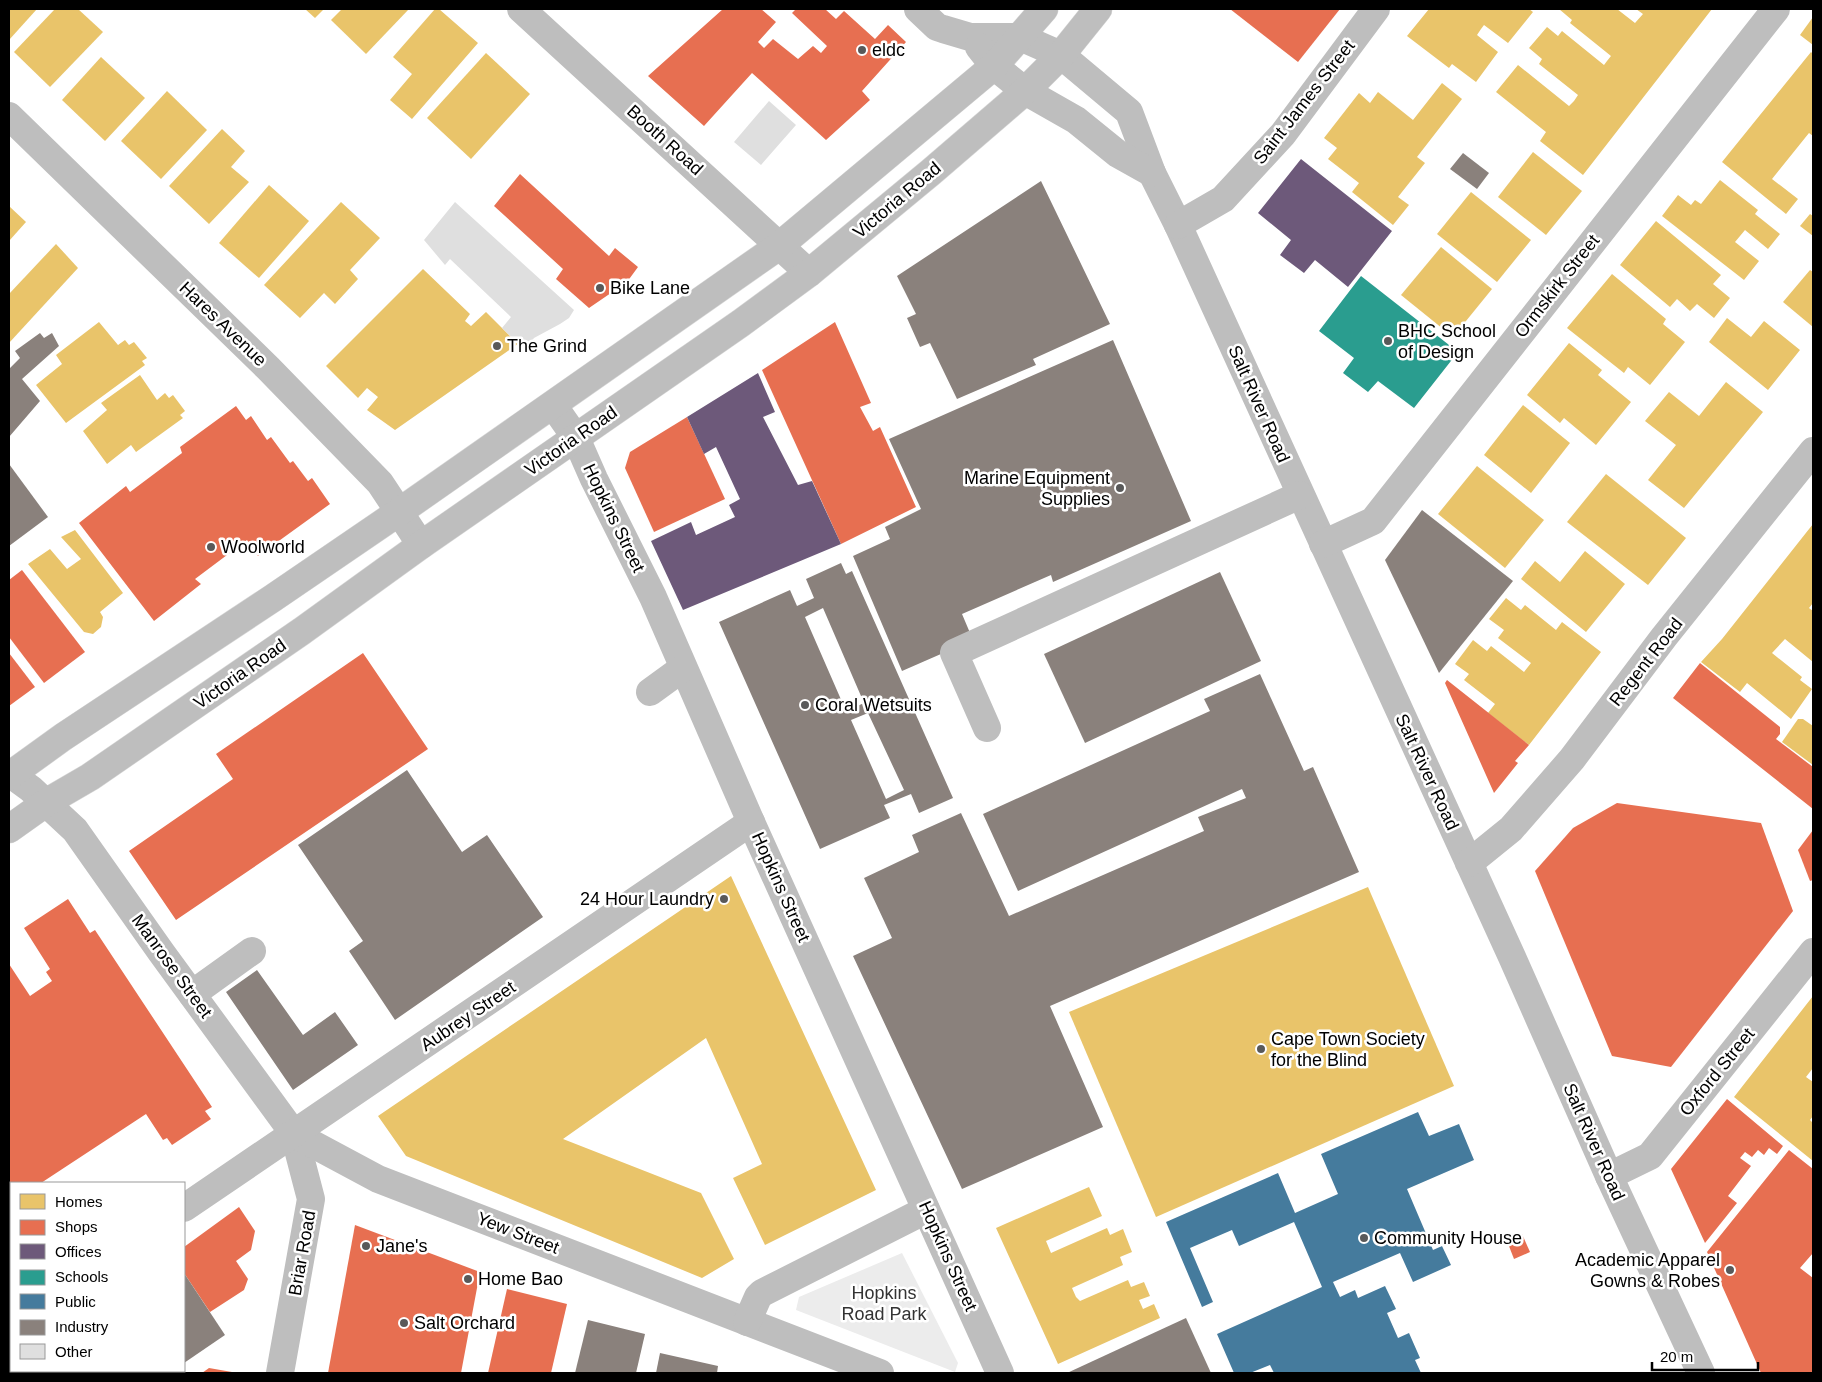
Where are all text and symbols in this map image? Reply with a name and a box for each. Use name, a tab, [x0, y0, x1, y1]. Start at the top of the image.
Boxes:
street label: Saint James Street	[1249, 36, 1359, 168]
place label: eldc	[872, 40, 905, 60]
marker: eldc	[856, 44, 868, 56]
street label: Booth Road	[623, 101, 707, 179]
street label: Victoria Road	[849, 158, 945, 242]
street label: Ormskirk Street	[1511, 231, 1603, 341]
street label: Hares Avenue	[176, 278, 270, 370]
place label: Bike Lane	[610, 278, 690, 298]
marker: Bike Lane	[594, 282, 606, 294]
place label: BHC School of Design	[1398, 321, 1496, 362]
marker: BHC School of Design	[1382, 335, 1394, 347]
place label: The Grind	[507, 336, 587, 356]
marker: The Grind	[491, 340, 503, 352]
street label: Salt River Road	[1224, 342, 1294, 466]
street label: Victoria Road	[521, 402, 621, 480]
street label: Hopkins Street	[579, 461, 649, 575]
place label: Marine Equipment Supplies	[964, 468, 1110, 509]
marker: Marine Equipment Supplies	[1114, 482, 1126, 494]
place label: Woolworld	[221, 537, 305, 557]
marker: Woolworld	[205, 541, 217, 553]
street label: Regent Road	[1605, 614, 1687, 710]
street label: Victoria Road	[190, 635, 290, 713]
place label: Coral Wetsuits	[815, 695, 932, 715]
marker: Coral Wetsuits	[799, 699, 811, 711]
street label: Salt River Road	[1391, 711, 1463, 833]
street label: Hopkins Street	[748, 829, 814, 945]
place label: 24 Hour Laundry	[580, 889, 714, 909]
marker: 24 Hour Laundry	[718, 893, 730, 905]
street label: Manrose Street	[128, 910, 216, 1022]
street label: Aubrey Street	[417, 977, 519, 1055]
street label: Oxford Street	[1676, 1024, 1758, 1120]
place label: Cape Town Society for the Blind	[1271, 1029, 1425, 1070]
marker: Cape Town Society for the Blind	[1255, 1043, 1267, 1055]
street label: Salt River Road	[1559, 1080, 1629, 1204]
legend	[10, 1182, 185, 1372]
text: Homes	[55, 1193, 103, 1210]
street label: Hopkins Street	[915, 1198, 981, 1314]
street label: Yew Street	[474, 1208, 562, 1258]
street label: Briar Road	[285, 1209, 319, 1297]
text: Shops	[55, 1218, 98, 1235]
place label: Community House	[1374, 1228, 1522, 1248]
marker: Community House	[1358, 1232, 1370, 1244]
place label: Jane's	[376, 1236, 427, 1256]
marker: Jane's	[360, 1240, 372, 1252]
text: Offices	[55, 1243, 101, 1260]
place label: Academic Apparel Gowns & Robes	[1575, 1250, 1720, 1291]
marker: Academic Apparel Gowns & Robes	[1724, 1264, 1736, 1276]
text: Schools	[55, 1268, 108, 1285]
place label: Home Bao	[478, 1269, 563, 1289]
marker: Home Bao	[462, 1273, 474, 1285]
park label: Hopkins Road Park	[841, 1283, 928, 1324]
text: Public	[55, 1293, 96, 1310]
place label: Salt Orchard	[414, 1313, 515, 1333]
marker: Salt Orchard	[398, 1317, 410, 1329]
text: Industry	[55, 1318, 109, 1335]
scale bar	[1652, 1340, 1758, 1372]
text: Other	[55, 1343, 93, 1360]
text: 20 m	[1660, 1348, 1693, 1365]

